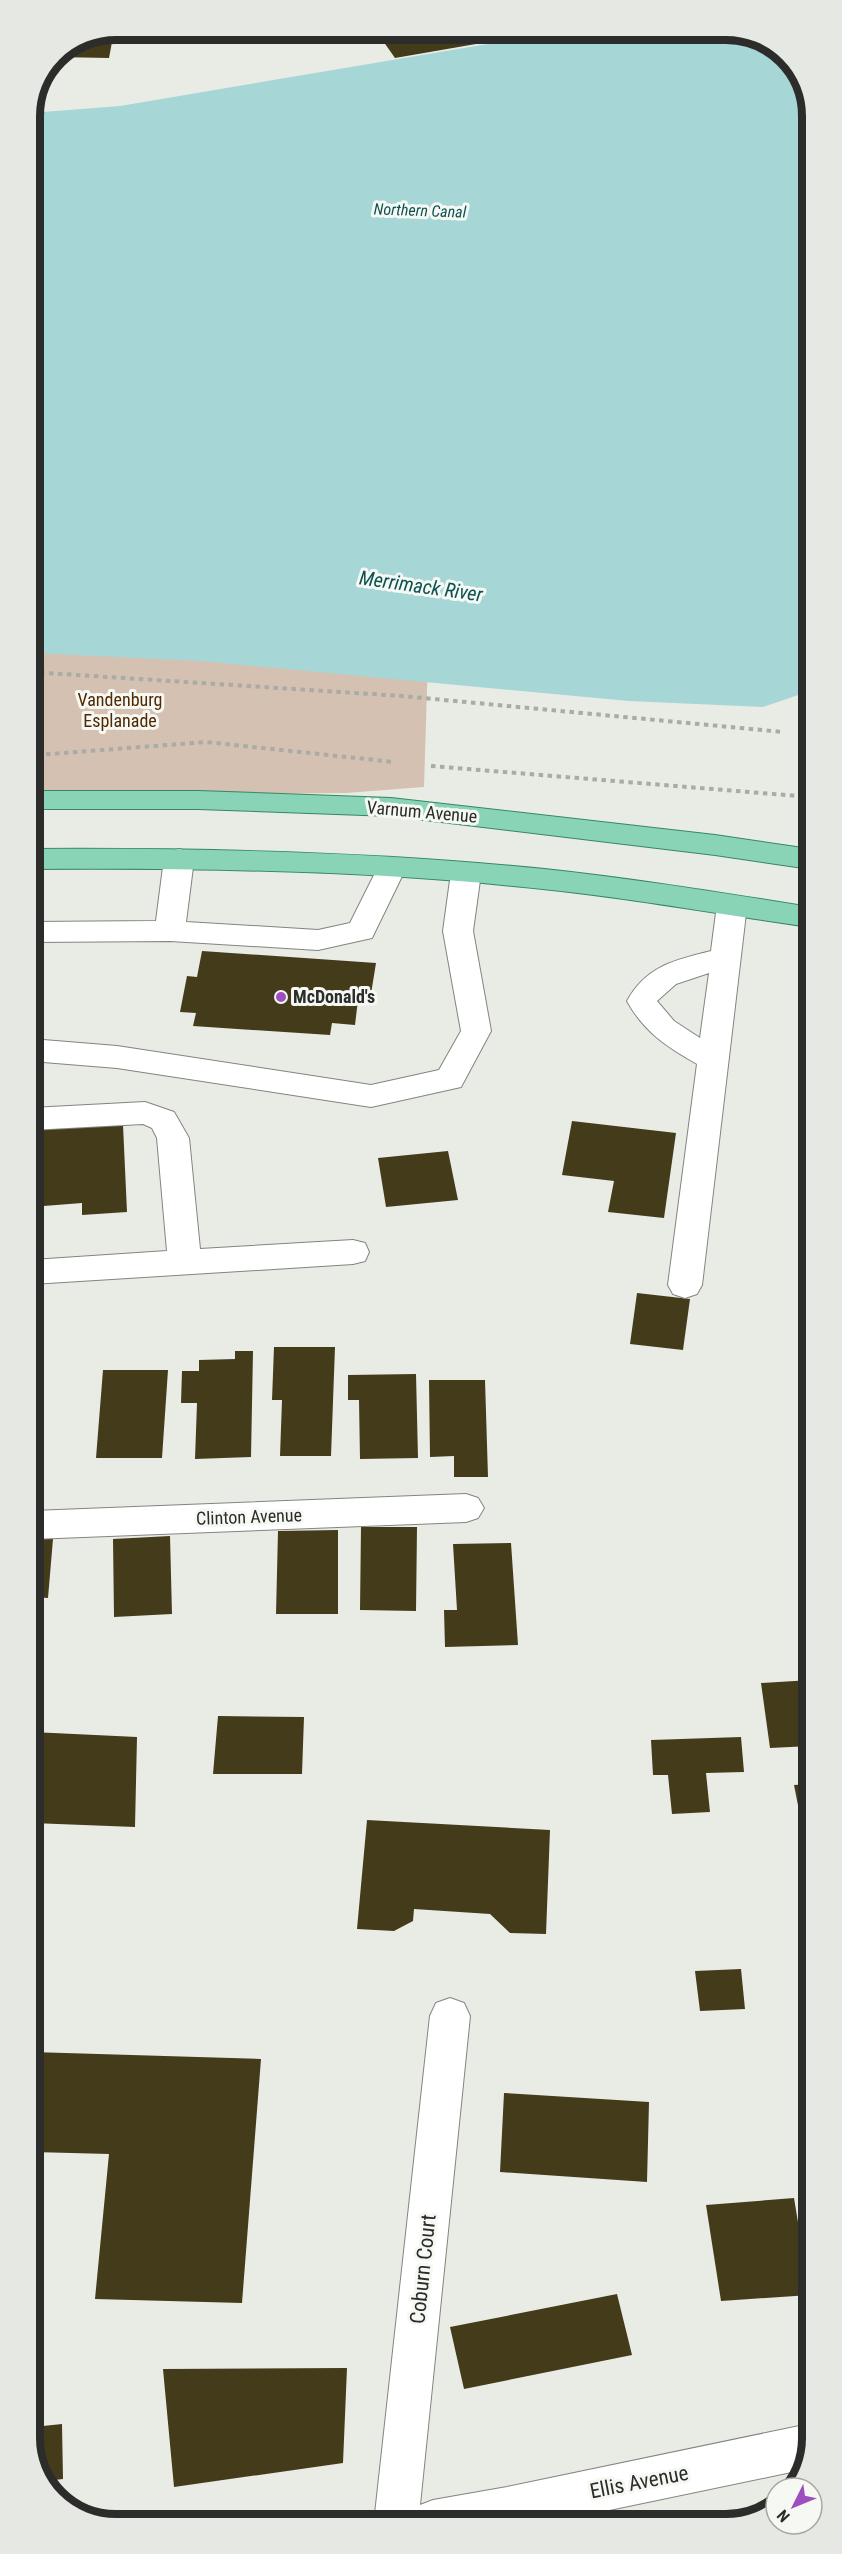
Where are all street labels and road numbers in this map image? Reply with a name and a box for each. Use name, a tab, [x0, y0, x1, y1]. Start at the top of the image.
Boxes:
street label: Varnum Avenue	[366, 796, 478, 827]
street label: Clinton Avenue	[196, 1504, 302, 1529]
street label: Coburn Court	[405, 2213, 441, 2325]
street label: Ellis Avenue	[588, 2461, 690, 2503]

